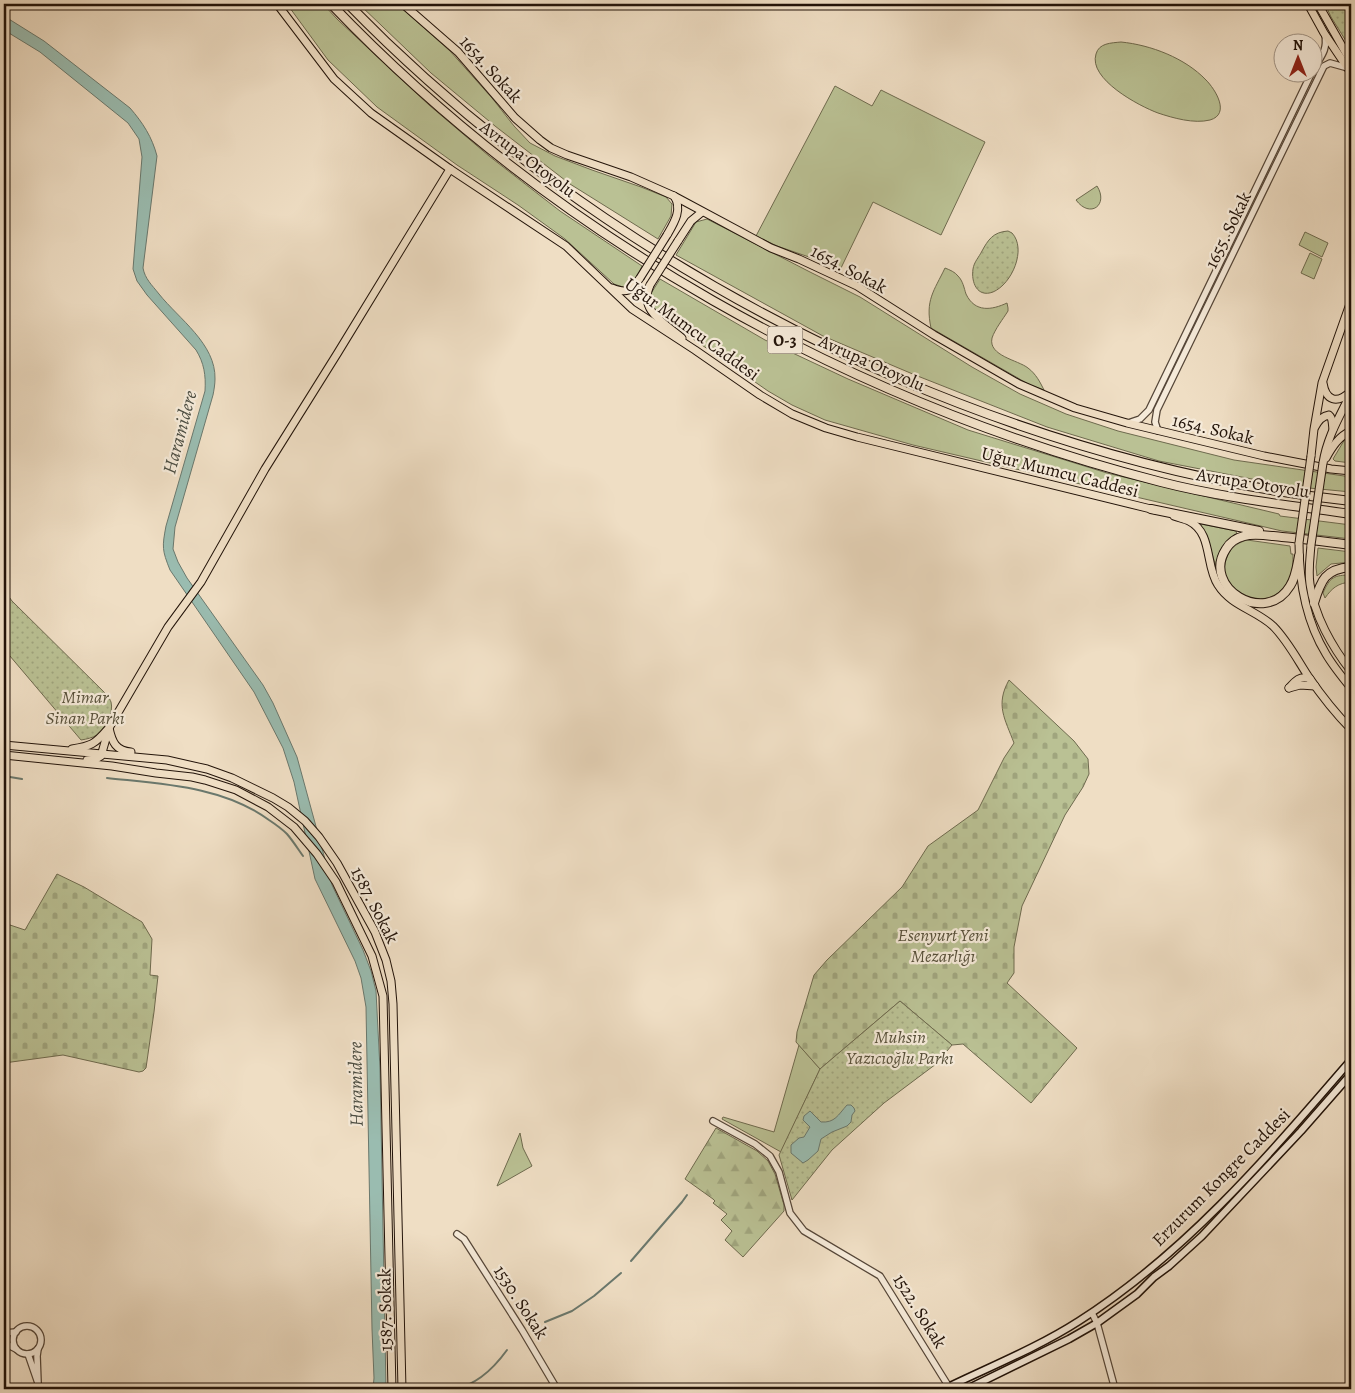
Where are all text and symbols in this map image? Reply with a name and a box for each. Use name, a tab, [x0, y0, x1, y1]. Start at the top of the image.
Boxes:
street label: 1654. Sokak	[454, 30, 528, 108]
north arrow	[1272, 32, 1322, 82]
text: N	[1293, 36, 1303, 55]
street label: Avrupa Otoyolu	[474, 114, 581, 203]
street label: 1655. Sokak	[1199, 188, 1257, 272]
street label: 1654. Sokak	[807, 239, 891, 299]
street label: Uğur Mumcu Caddesi	[620, 272, 764, 386]
road number: O-3	[768, 326, 802, 354]
street label: Avrupa Otoyolu	[814, 328, 929, 397]
water label: Haramidere	[156, 388, 204, 477]
street label: 1654. Sokak	[1170, 408, 1256, 450]
street label: Uğur Mumcu Caddesi	[979, 441, 1141, 503]
street label: Avrupa Otoyolu	[1194, 462, 1312, 504]
park label: Mimar Sinan Parkı	[46, 685, 125, 730]
street label: 1587. Sokak	[345, 863, 405, 947]
park label: Esenyurt Yeni Mezarlığı	[897, 923, 989, 968]
park label: Muhsin Yazıcıoğlu Parkı	[846, 1025, 954, 1070]
water label: Haramidere	[342, 1041, 370, 1127]
street label: Erzurum Kongre Caddesi	[1147, 1103, 1295, 1251]
street label: 1530. Sokak	[488, 1260, 554, 1344]
street label: 1587. Sokak	[372, 1268, 398, 1352]
street label: 1522. Sokak	[888, 1269, 952, 1353]

